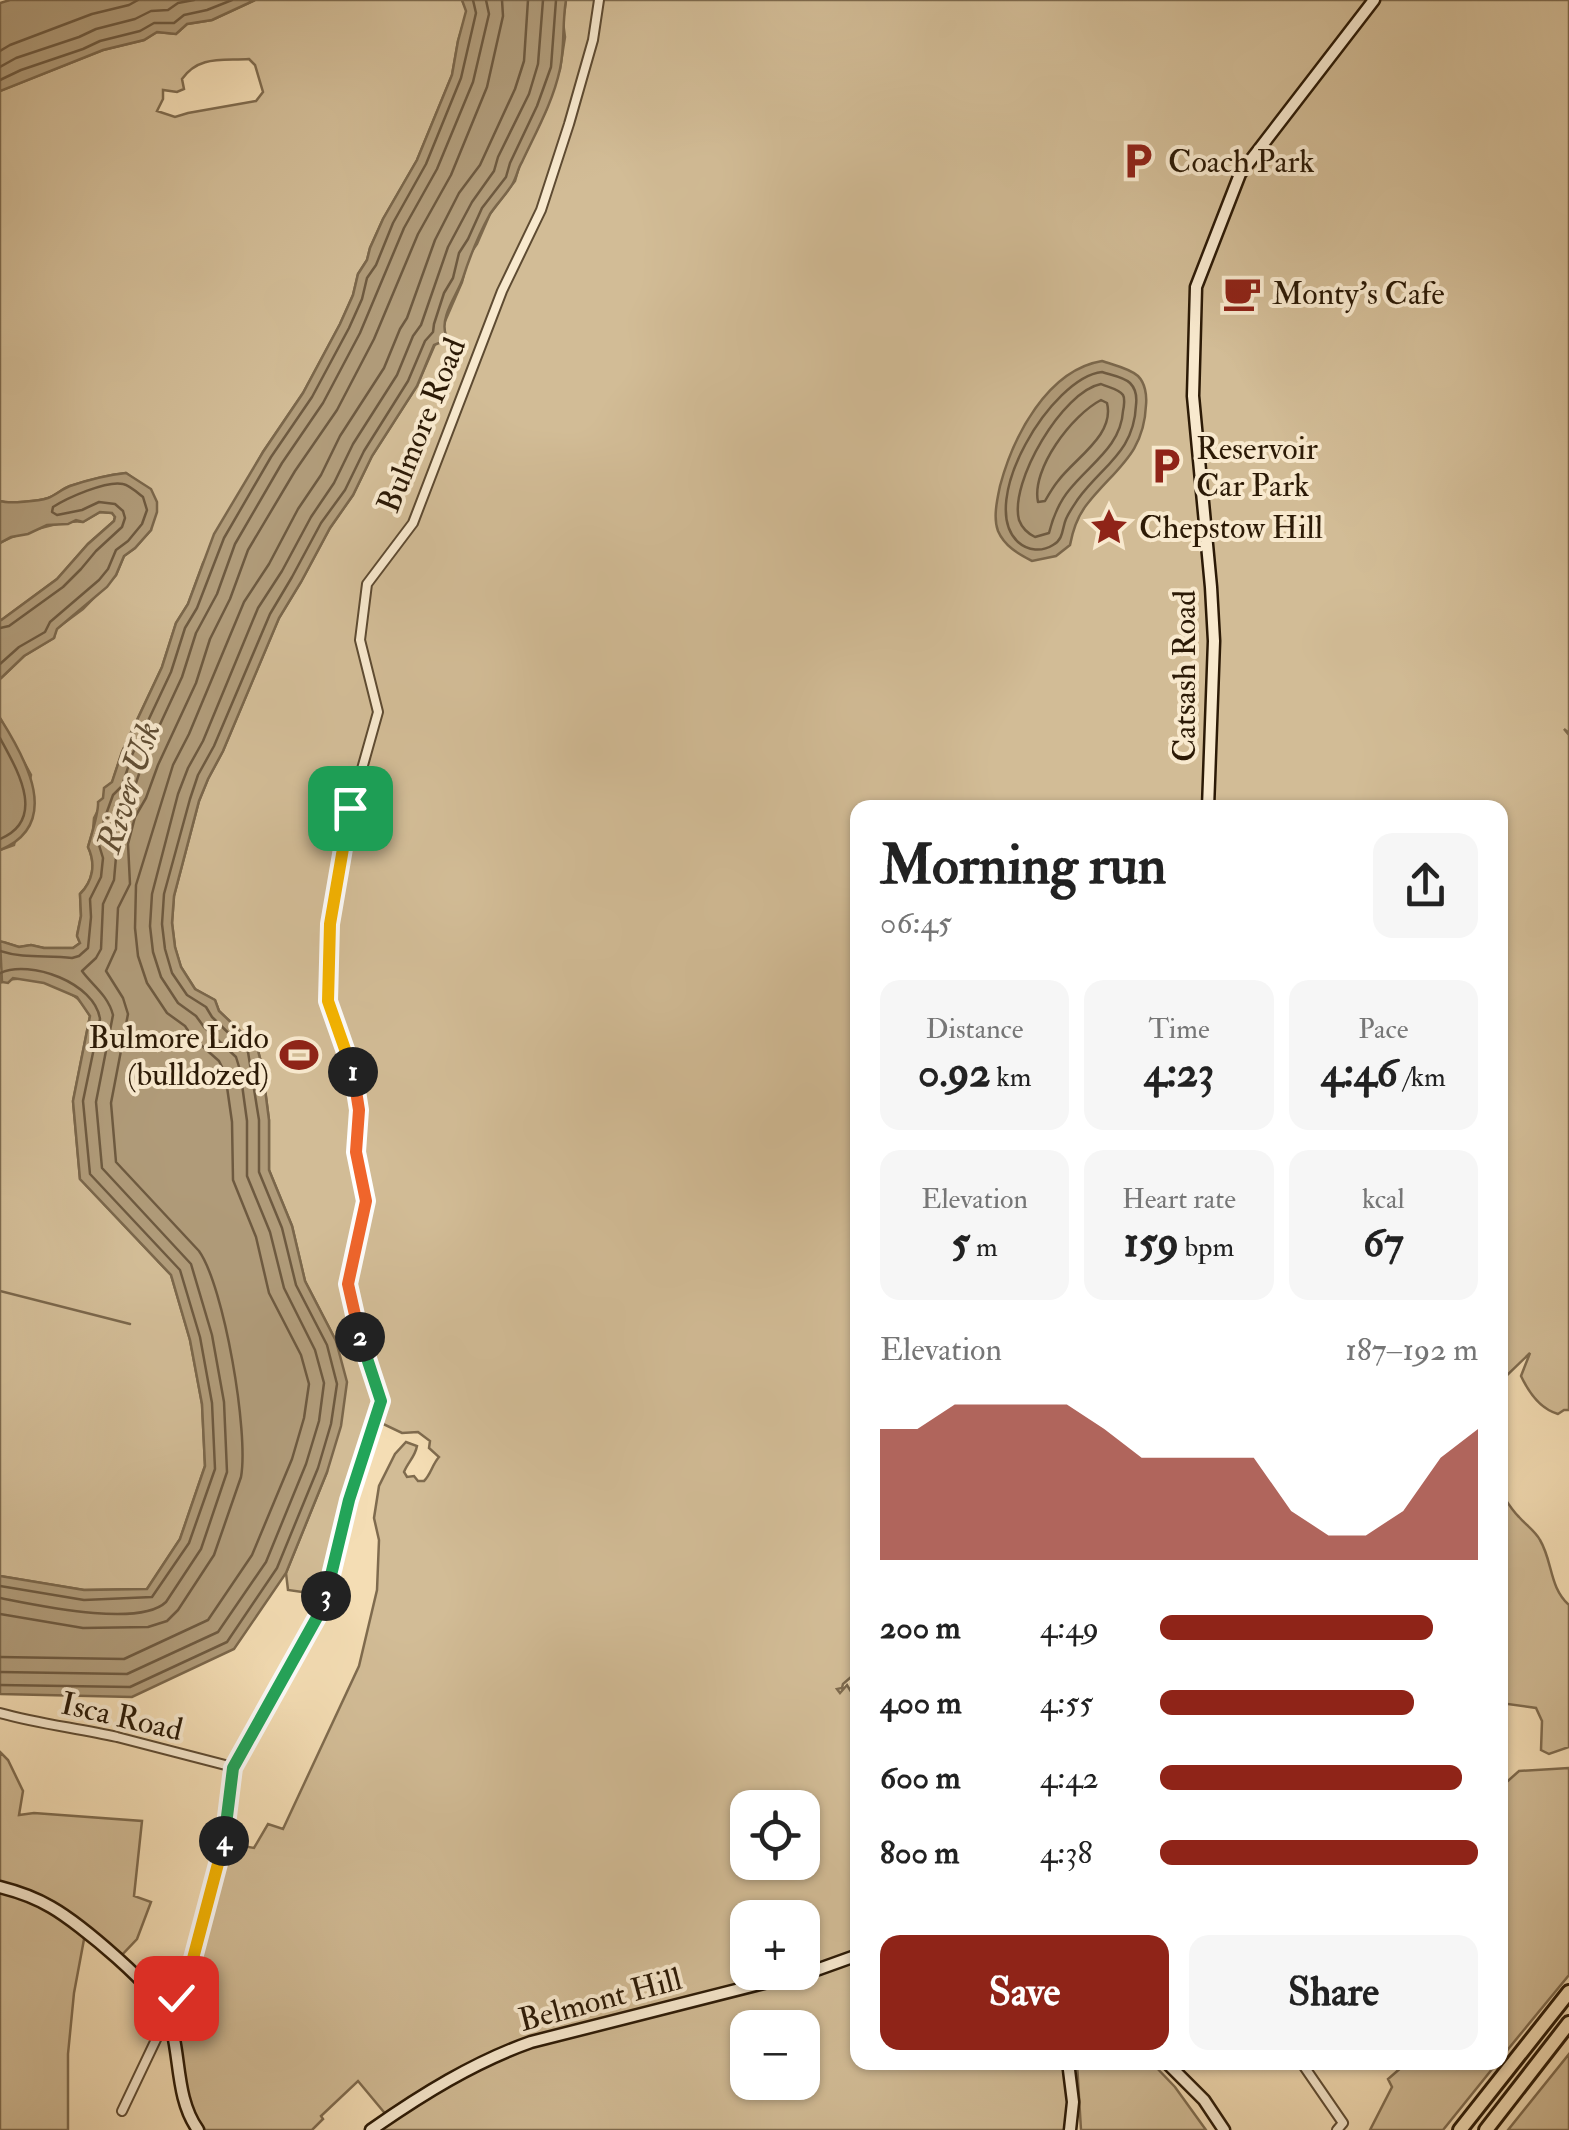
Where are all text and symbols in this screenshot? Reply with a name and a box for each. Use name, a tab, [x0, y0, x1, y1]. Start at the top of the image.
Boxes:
parking icon: Coach Park	[1117, 140, 1159, 182]
place label: Coach Park	[1168, 142, 1315, 182]
cafe icon: Monty's Cafe	[1221, 272, 1263, 314]
place label: Monty's Cafe	[1272, 274, 1445, 314]
street label: Bulmore Road	[369, 332, 475, 518]
place label: Reservoir Car Park	[1196, 429, 1318, 506]
parking icon: Reservoir Car Park	[1145, 445, 1187, 487]
place icon: Chepstow Hill	[1088, 506, 1130, 548]
place label: Chepstow Hill	[1139, 508, 1323, 548]
street label: Catsash Road	[1165, 590, 1205, 762]
water label: River Usk	[87, 716, 171, 859]
pin	[308, 766, 393, 851]
icon: arrive	[323, 781, 378, 836]
text: Morning run	[880, 831, 1166, 900]
button: share	[1373, 833, 1478, 938]
text: 06:45	[880, 903, 952, 943]
text: Distance	[926, 1012, 1024, 1047]
text: Time	[1148, 1012, 1210, 1047]
text: Pace	[1358, 1012, 1408, 1047]
place label: Bulmore Lido (bulldozed)	[89, 1018, 269, 1095]
sports icon: Bulmore Lido (bulldozed)	[278, 1034, 320, 1076]
pin: 1	[328, 1047, 378, 1097]
text: 0.92	[918, 1047, 990, 1099]
text: 4:23	[1144, 1047, 1214, 1099]
text: 4:46	[1321, 1047, 1398, 1099]
text: 1	[348, 1054, 358, 1089]
text: km	[990, 1060, 1031, 1095]
text: /km	[1398, 1060, 1446, 1095]
text: Elevation	[921, 1182, 1028, 1217]
text: Heart rate	[1122, 1182, 1236, 1217]
text: kcal	[1362, 1182, 1405, 1217]
text: 5	[952, 1217, 970, 1269]
text: 159	[1124, 1217, 1179, 1269]
text: 67	[1363, 1217, 1404, 1269]
text: m	[970, 1230, 998, 1265]
text: bpm	[1179, 1230, 1234, 1265]
pin: 2	[335, 1312, 385, 1362]
text: 2	[353, 1319, 367, 1354]
text: Elevation	[880, 1330, 1002, 1370]
text: 187–192 m	[1345, 1330, 1478, 1370]
pin: 3	[301, 1571, 351, 1621]
text: 3	[321, 1578, 331, 1613]
text: 200 m	[880, 1608, 961, 1648]
text: 4:49	[1040, 1608, 1099, 1648]
text: 400 m	[880, 1683, 962, 1723]
text: 4:55	[1040, 1683, 1093, 1723]
street label: Isca Road	[57, 1684, 187, 1750]
text: 600 m	[880, 1758, 961, 1798]
text: 4:42	[1040, 1758, 1099, 1798]
map controls	[730, 1790, 820, 2100]
button: locate	[730, 1790, 820, 1880]
pin: 4	[199, 1816, 249, 1866]
text: 4	[216, 1823, 232, 1858]
text: 800 m	[880, 1833, 959, 1873]
text: 4:38	[1040, 1833, 1092, 1873]
button: +	[730, 1900, 820, 1990]
button: Save	[880, 1935, 1169, 2050]
button: Share	[1189, 1935, 1478, 2050]
pin	[134, 1956, 219, 2041]
street label: Belmont Hill	[514, 1959, 686, 2041]
icon: check	[149, 1971, 204, 2026]
button: −	[730, 2010, 820, 2100]

